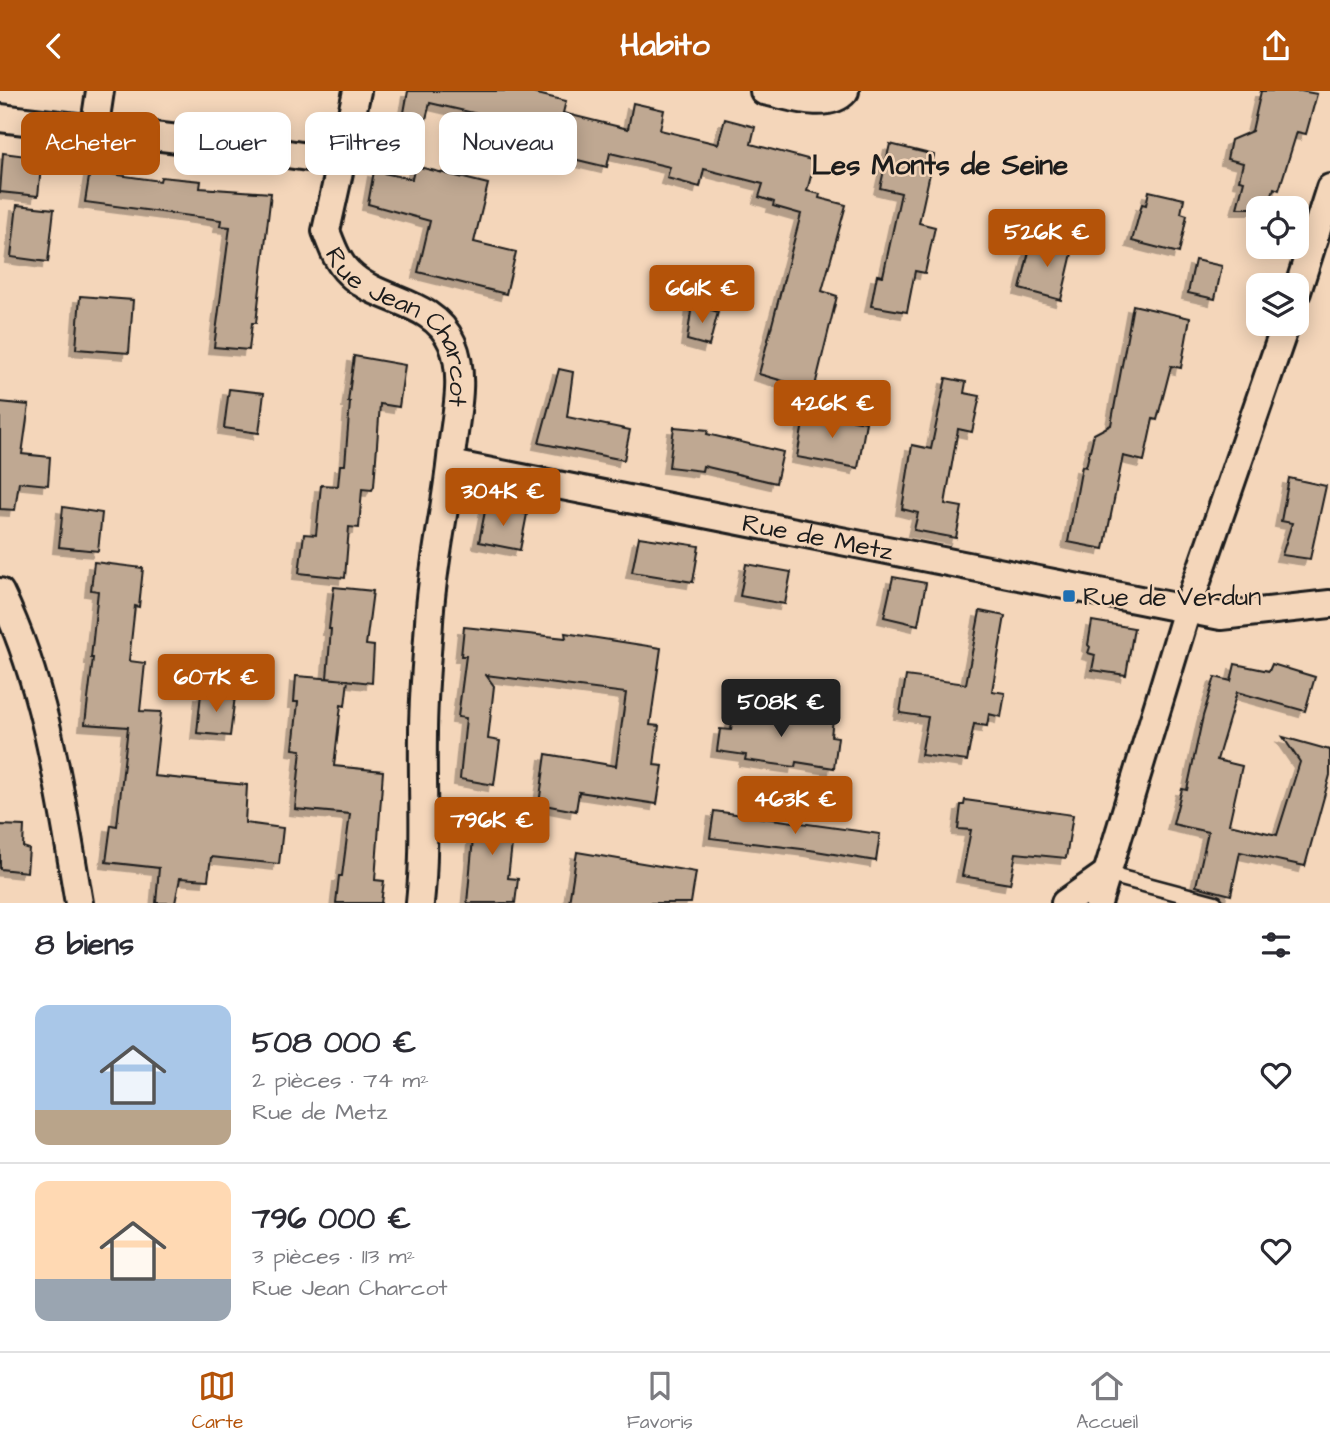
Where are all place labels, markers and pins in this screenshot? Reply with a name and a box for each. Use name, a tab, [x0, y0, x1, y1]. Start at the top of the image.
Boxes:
pin: 526K €	[990, 209, 1104, 269]
pin: 661K €	[645, 265, 759, 325]
pin: 426K €	[775, 381, 889, 440]
pin: 304K €	[446, 469, 560, 528]
place label: Rue de Verdun	[1083, 579, 1261, 615]
marker: Rue de Verdun	[1061, 588, 1077, 604]
pin: 607K €	[159, 655, 273, 714]
pin: 508K €	[724, 679, 838, 739]
pin: 463K €	[738, 777, 852, 836]
pin: 796K €	[435, 797, 549, 857]

